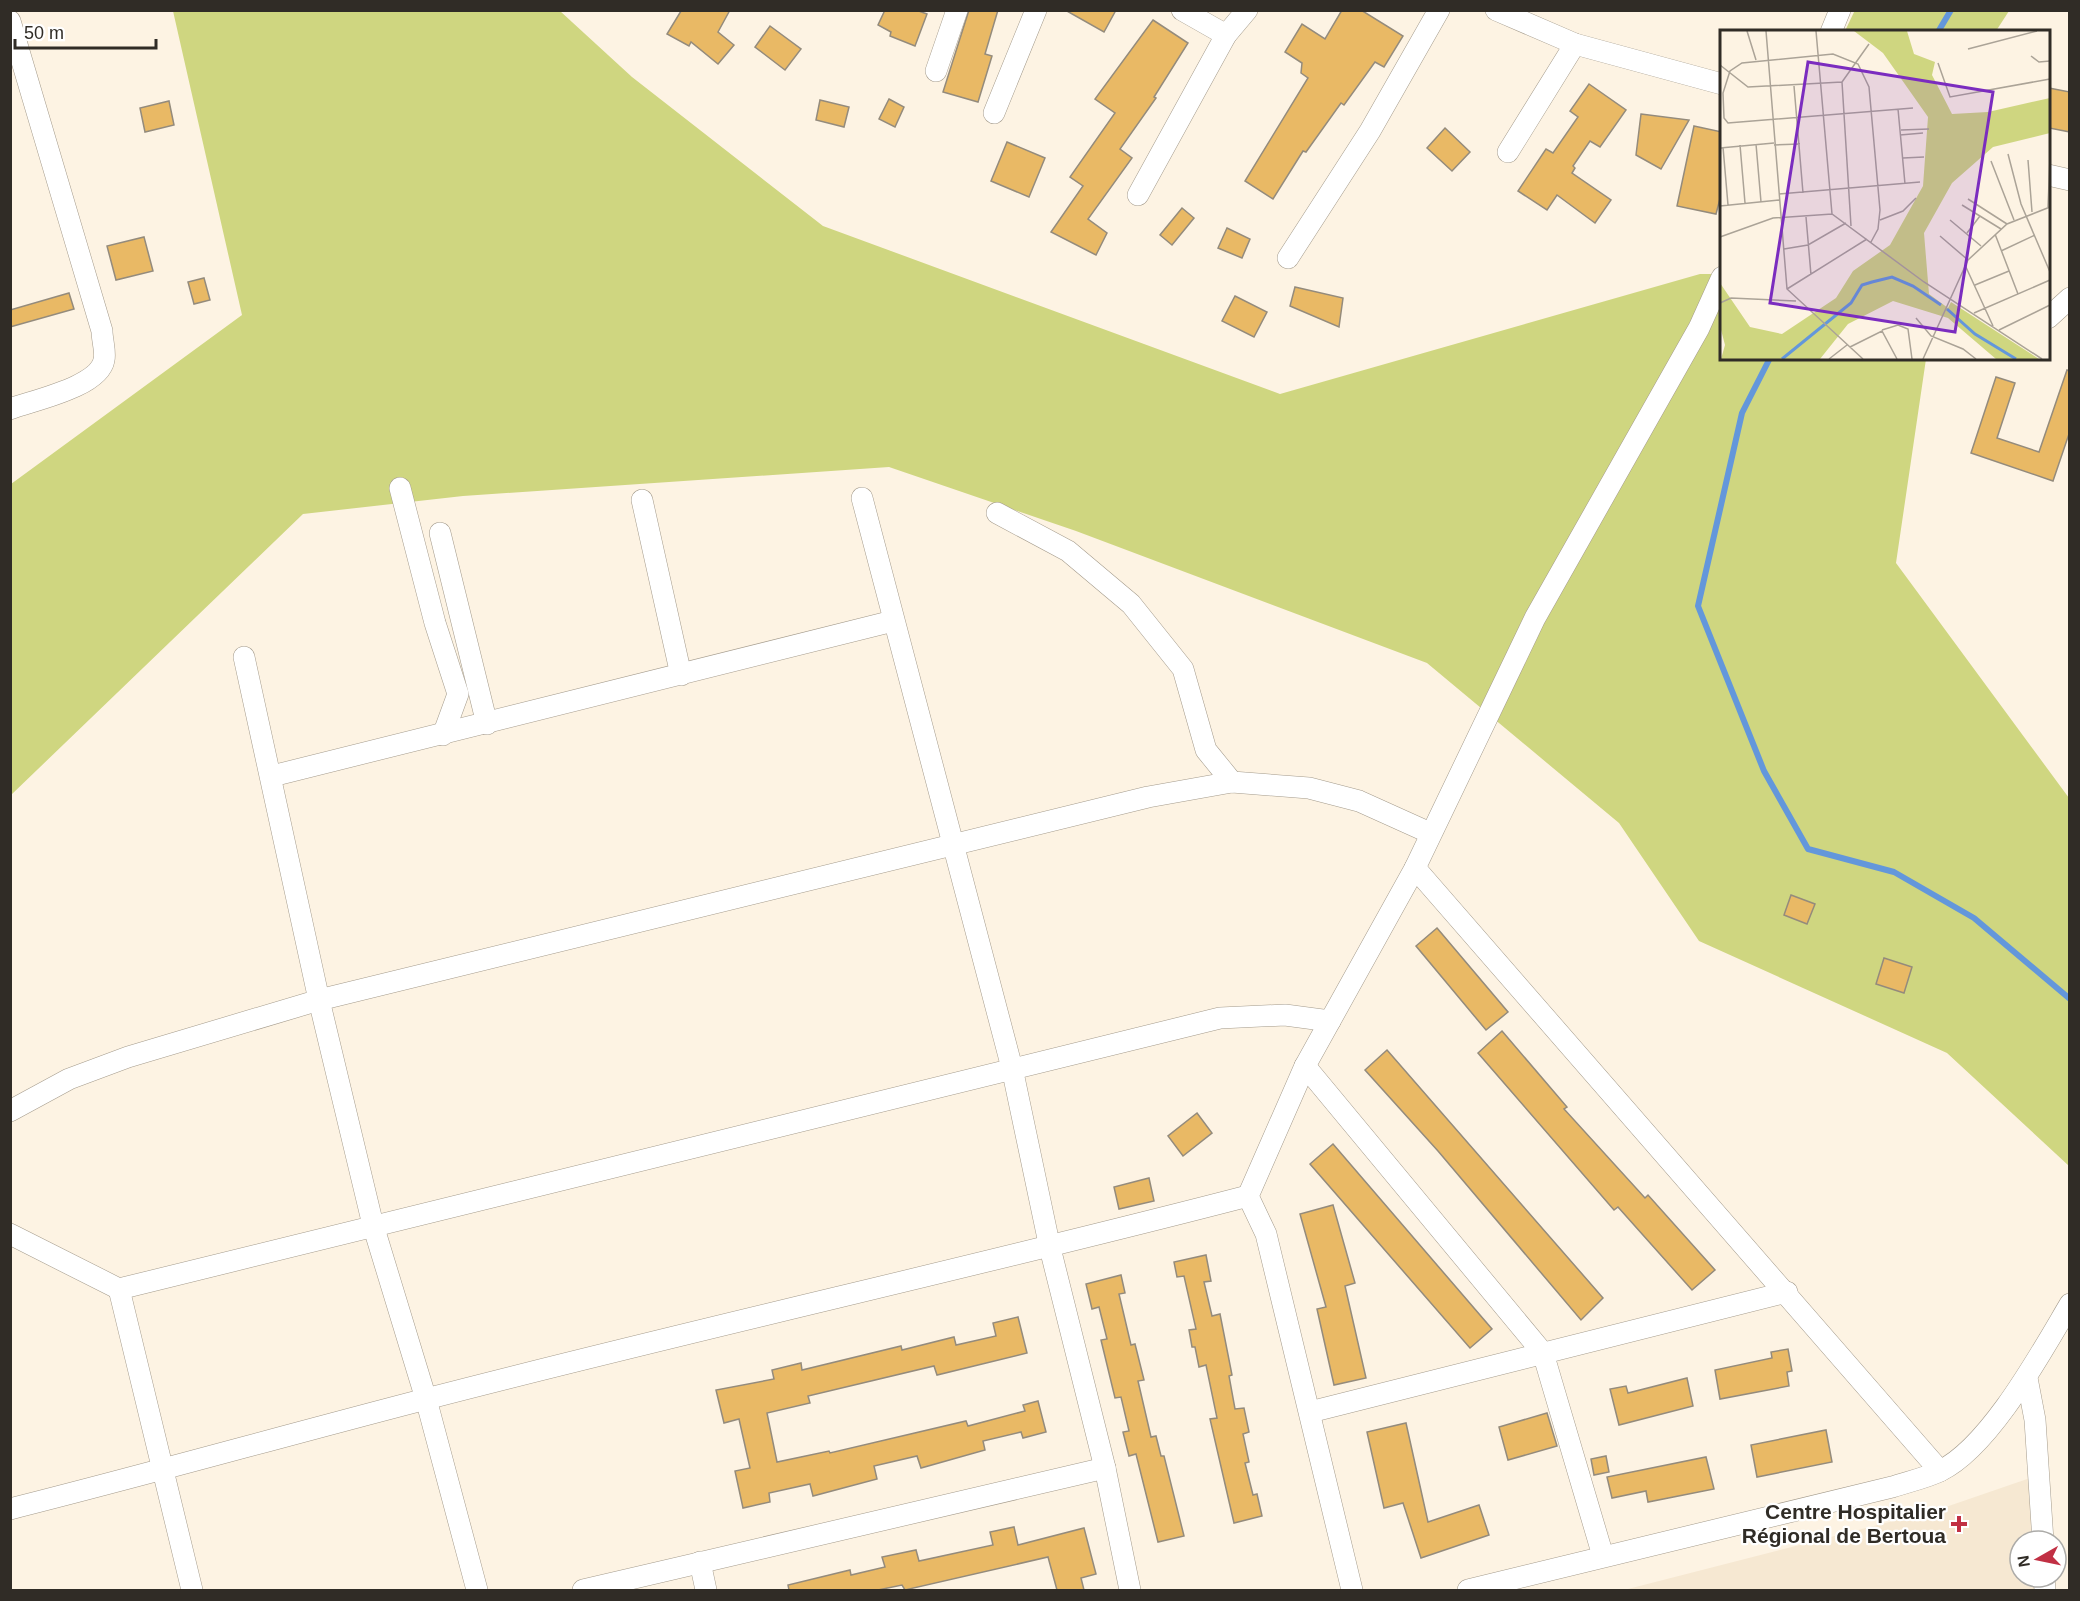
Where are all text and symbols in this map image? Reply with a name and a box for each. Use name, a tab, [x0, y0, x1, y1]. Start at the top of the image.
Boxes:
scale bar	[15, 12, 156, 50]
text: 50 m	[24, 23, 64, 43]
inset map	[1720, 30, 2050, 360]
place label: Centre Hospitalier Régional de Bertoua	[1742, 1500, 1946, 1547]
marker: Centre Hospitalier Régional de Bertoua	[1950, 1515, 1968, 1533]
north arrow	[2008, 1529, 2068, 1589]
text: N	[2014, 1554, 2033, 1568]

